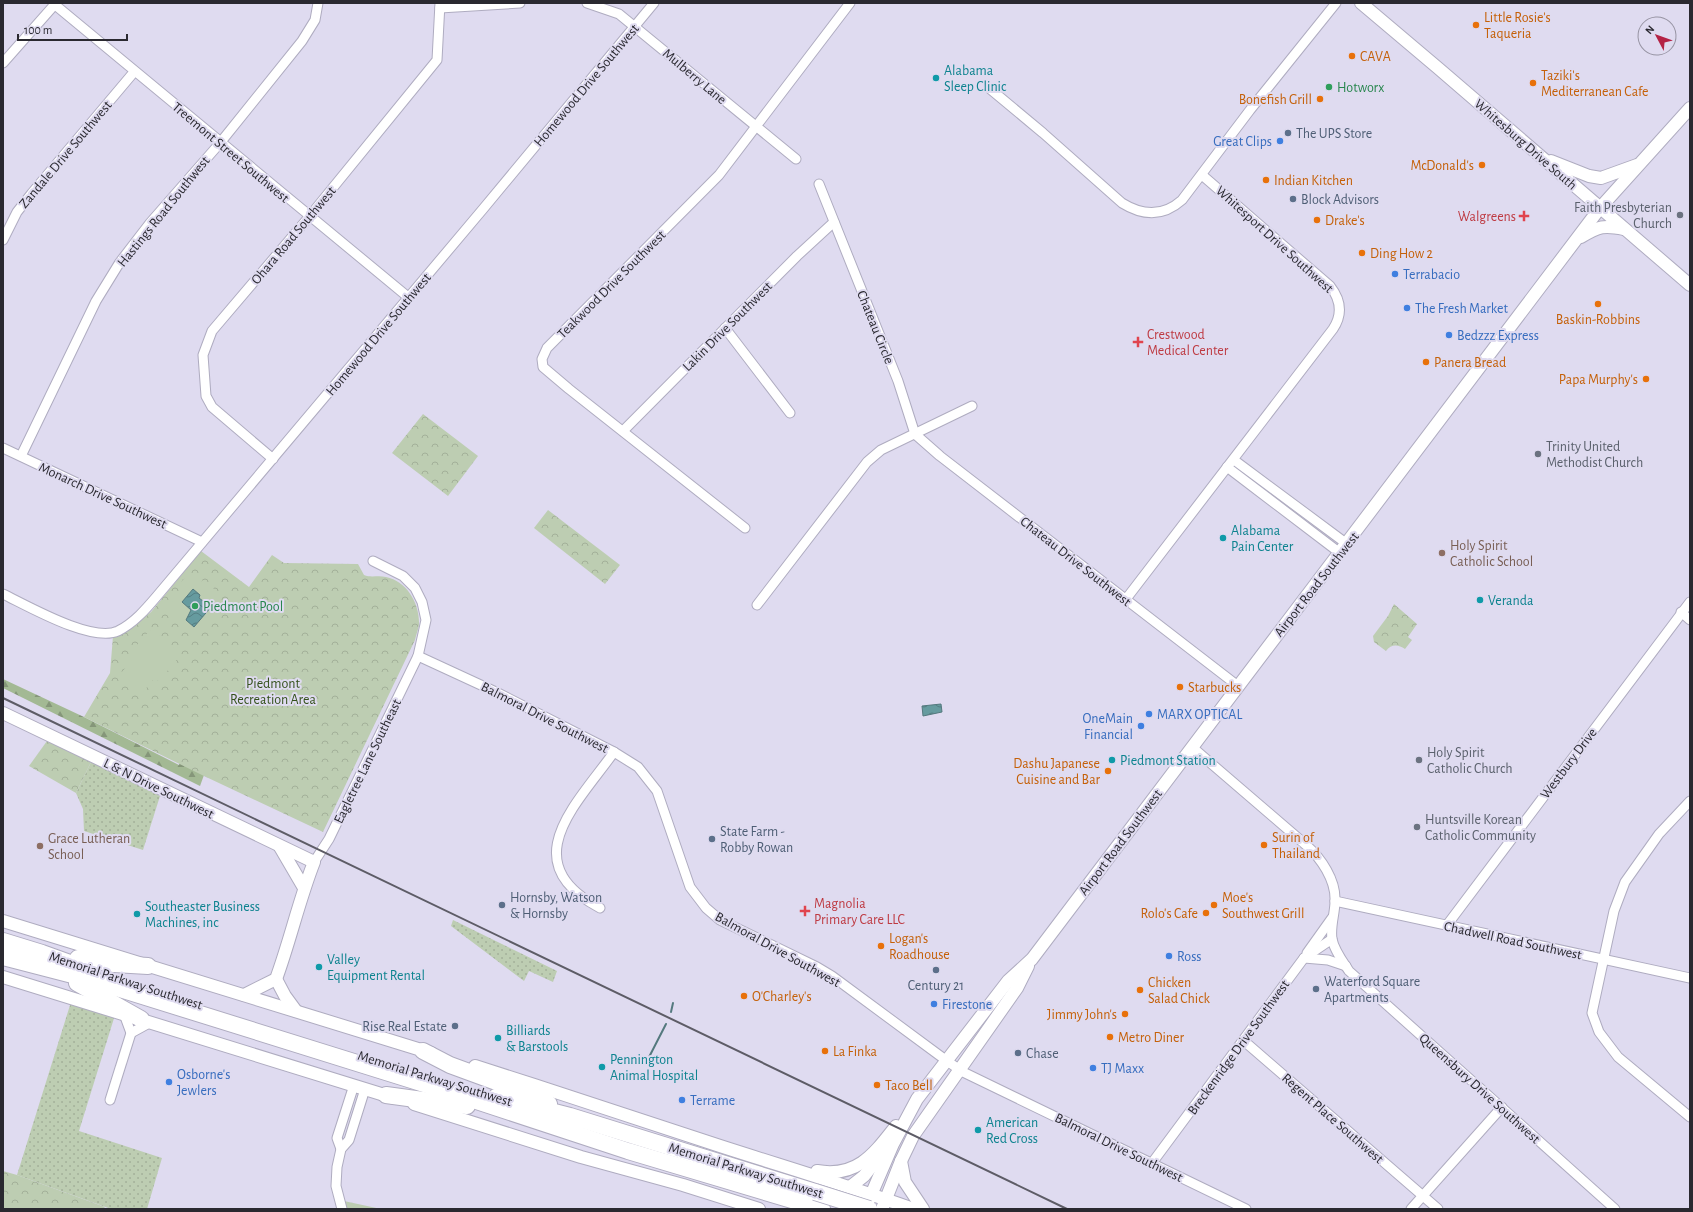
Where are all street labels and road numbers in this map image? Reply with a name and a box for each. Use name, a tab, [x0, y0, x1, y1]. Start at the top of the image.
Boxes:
street label: Homewood Drive Southwest	[532, 21, 642, 149]
street label: Mulberry Lane	[660, 46, 729, 107]
street label: Whitesburg Drive South	[1472, 97, 1579, 193]
street label: Zandale Drive Southwest	[17, 98, 115, 211]
street label: Treemont Street Southwest	[169, 100, 292, 206]
street label: Hastings Road Southwest	[115, 153, 213, 270]
street label: Whitesport Drive Southwest	[1213, 183, 1336, 296]
street label: Ohara Road Southwest	[249, 184, 339, 287]
street label: Teakwood Drive Southwest	[555, 228, 669, 341]
street label: Homewood Drive Southwest	[324, 270, 434, 398]
street label: Lakin Drive Southwest	[680, 279, 776, 374]
street label: Chateau Circle	[854, 289, 896, 366]
street label: Monarch Drive Southwest	[37, 460, 169, 532]
street label: Chateau Drive Southwest	[1017, 514, 1134, 610]
street label: Airport Road Southwest	[1272, 529, 1362, 640]
street label: Balmoral Drive Southwest	[479, 680, 611, 756]
street label: Eagletree Lane Southeast	[332, 696, 404, 826]
street label: Westbury Drive	[1538, 726, 1600, 801]
street label: L & N Drive Southwest	[101, 756, 216, 822]
street label: Airport Road Southwest	[1077, 787, 1165, 898]
street label: Balmoral Drive Southwest	[713, 910, 843, 990]
street label: Chadwell Road Southwest	[1443, 920, 1583, 963]
street label: Memorial Parkway Southwest	[47, 950, 205, 1013]
street label: Breckenridge Drive Southwest	[1185, 977, 1293, 1118]
street label: Queensbury Drive Southwest	[1416, 1031, 1543, 1147]
street label: Memorial Parkway Southwest	[356, 1049, 514, 1109]
street label: Regent Place Southwest	[1279, 1071, 1386, 1167]
street label: Balmoral Drive Southwest	[1052, 1111, 1185, 1185]
street label: Memorial Parkway Southwest	[667, 1141, 825, 1201]

